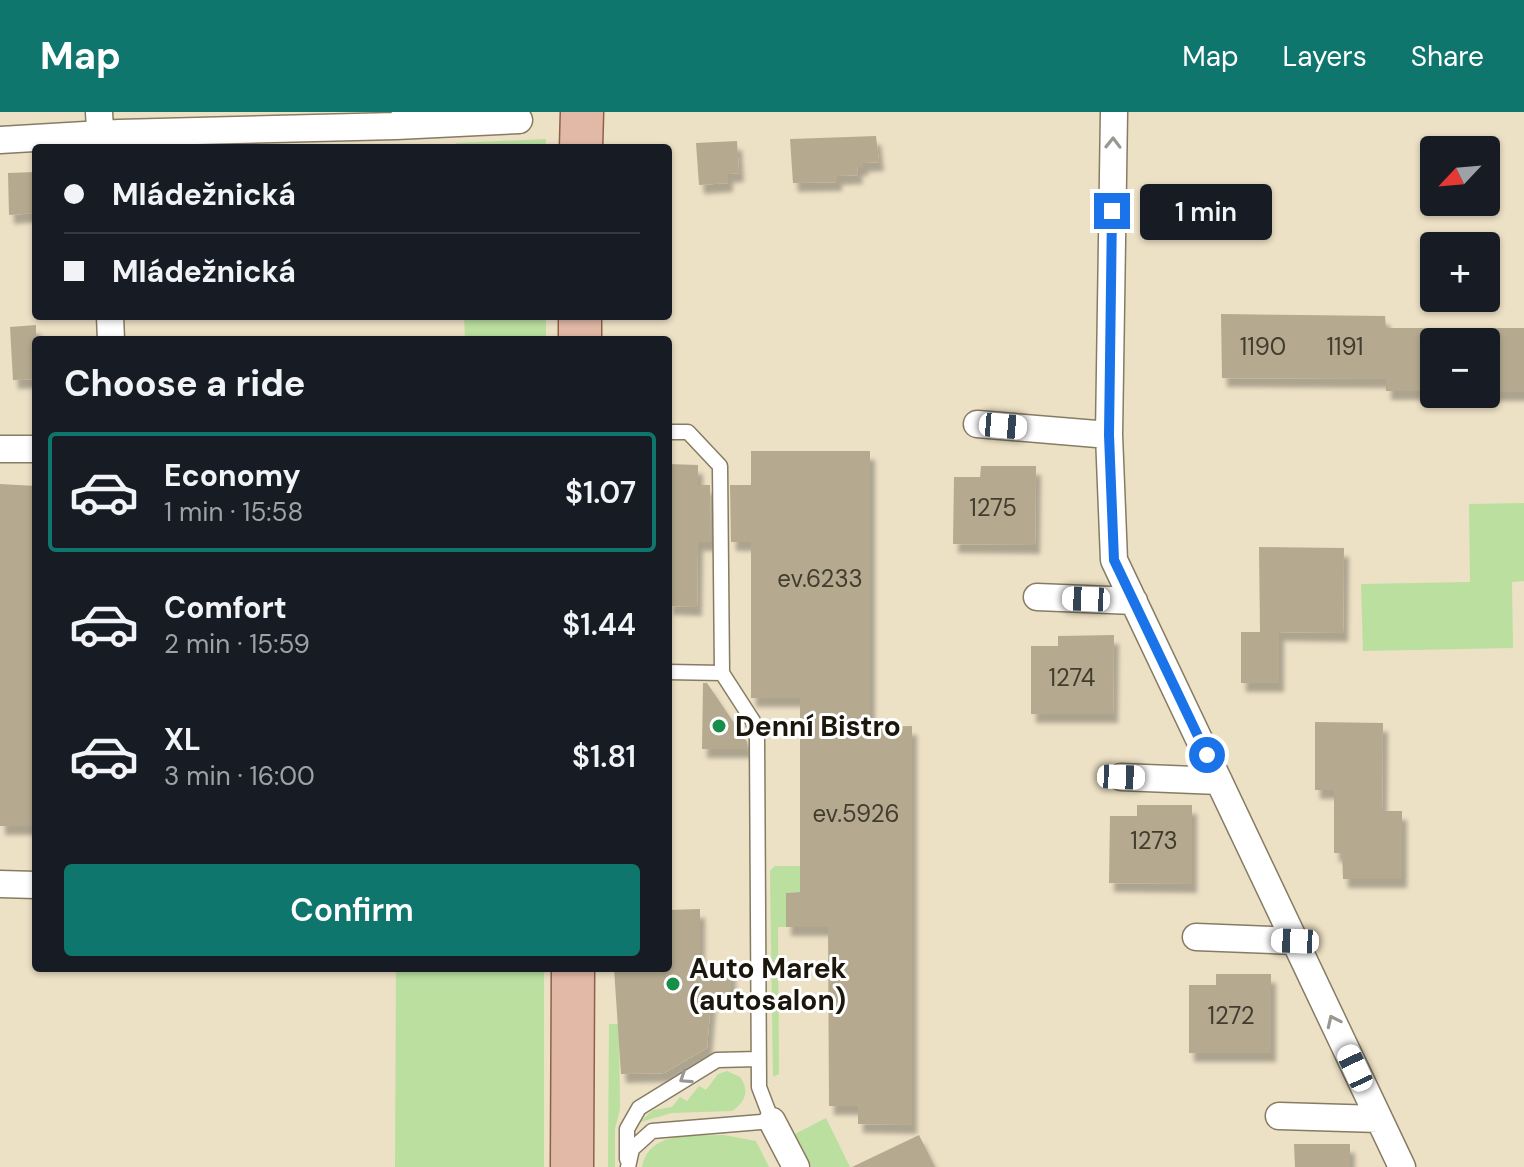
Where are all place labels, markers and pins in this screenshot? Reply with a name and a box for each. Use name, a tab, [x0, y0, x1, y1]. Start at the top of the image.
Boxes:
place label: Denní Bistro	[735, 708, 901, 745]
marker: Denní Bistro	[710, 717, 728, 735]
place label: Auto Marek (autosalon)	[689, 950, 847, 1019]
marker: Auto Marek (autosalon)	[664, 975, 682, 993]

